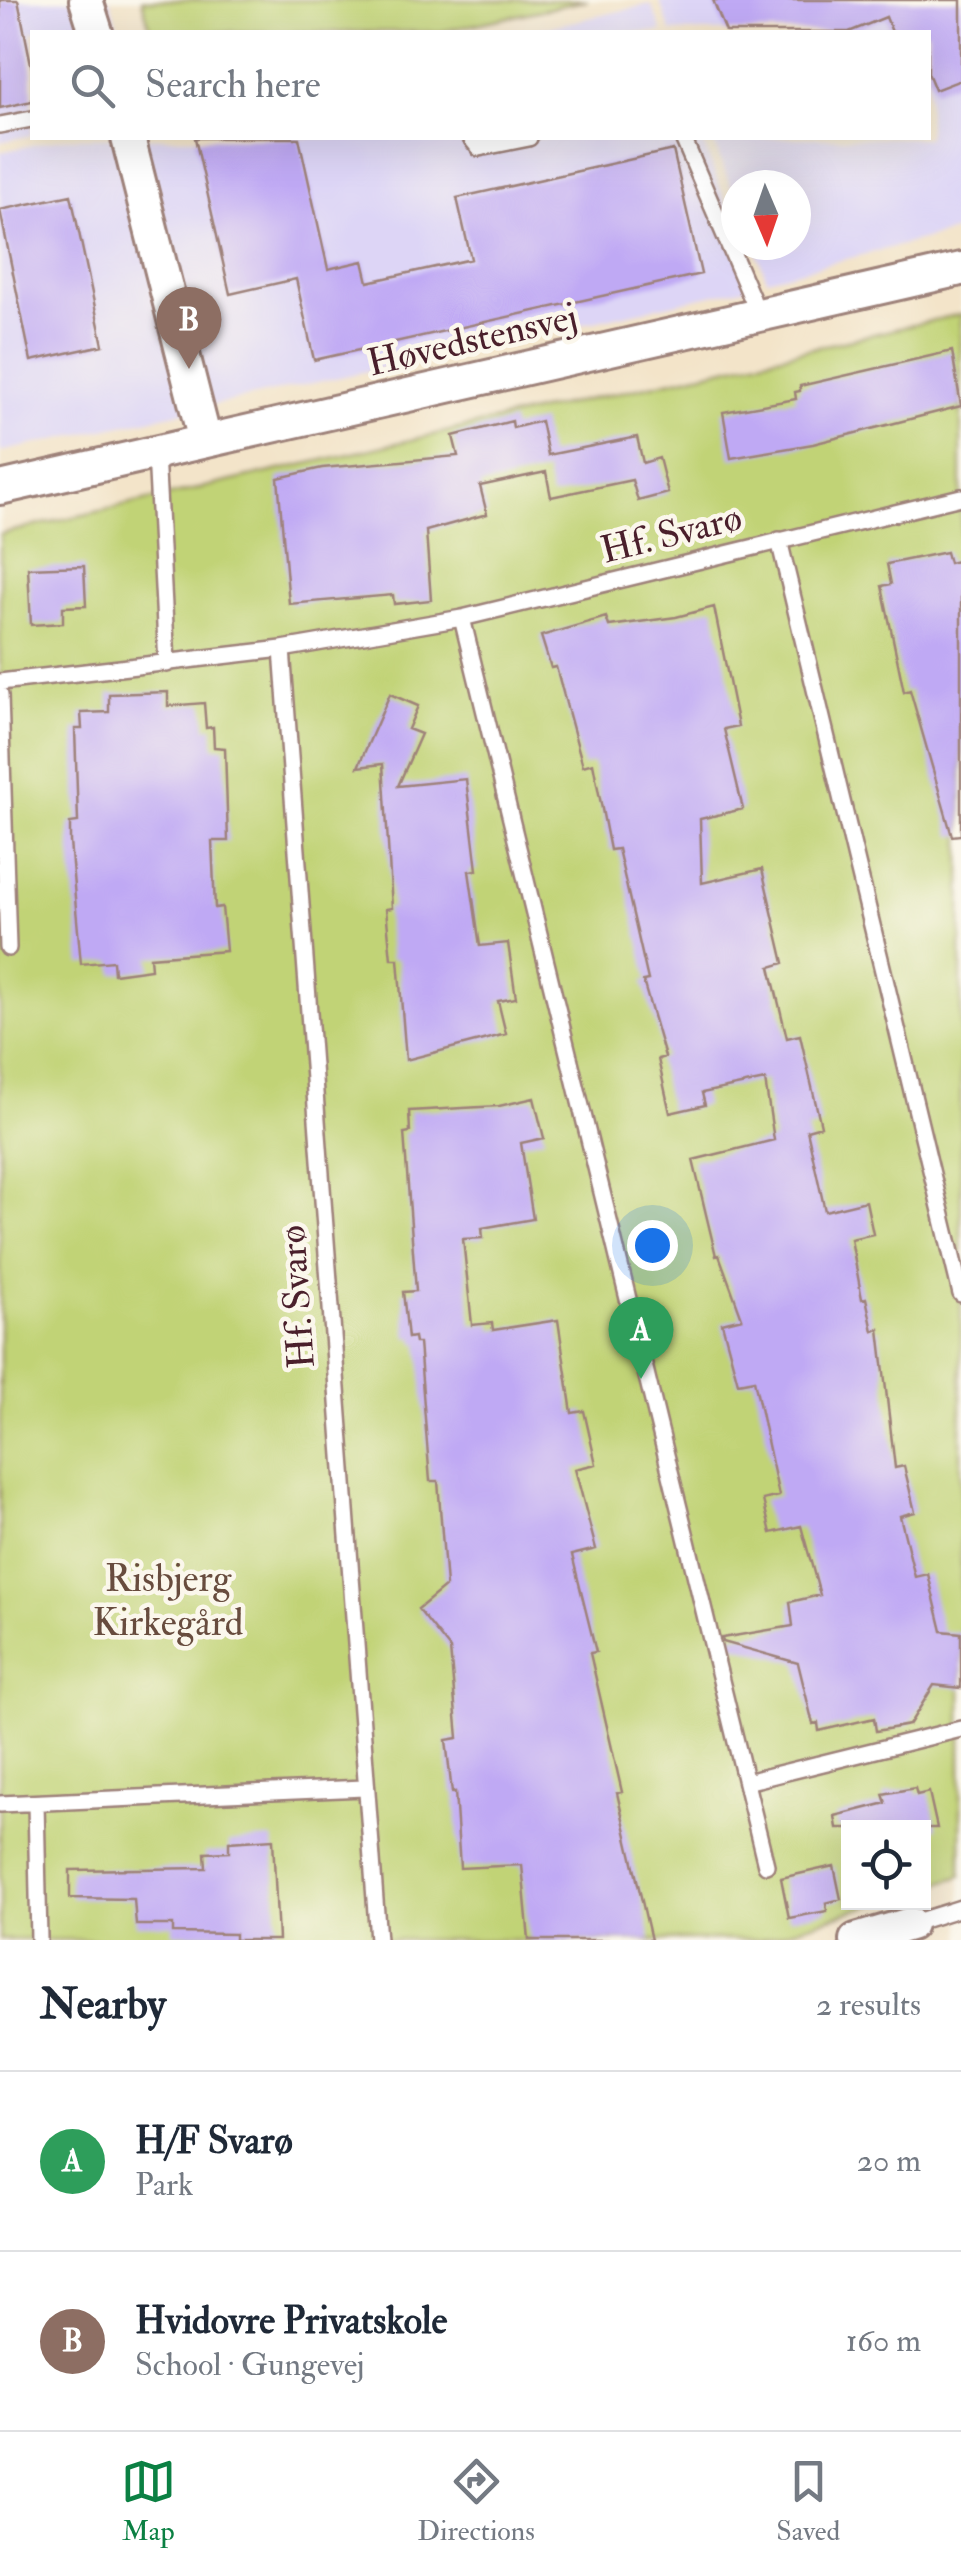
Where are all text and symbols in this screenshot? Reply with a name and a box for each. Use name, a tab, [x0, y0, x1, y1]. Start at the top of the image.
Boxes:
search box	[30, 30, 931, 140]
icon: search	[65, 58, 120, 113]
text: Search here	[145, 61, 321, 109]
north arrow	[721, 170, 811, 260]
pin: B	[156, 286, 222, 369]
street label: Høvedstensvej	[363, 293, 582, 387]
street label: Hf. Svarø	[596, 493, 747, 575]
your location	[627, 1220, 678, 1271]
street label: Hf. Svarø	[268, 1224, 326, 1370]
pin: A	[608, 1296, 674, 1379]
park label: Risbjerg Kirkegård	[92, 1555, 244, 1647]
map controls	[841, 1820, 931, 1910]
button: locate	[841, 1820, 931, 1910]
text: Nearby	[40, 1979, 166, 2031]
text: 2 results	[816, 1985, 921, 2025]
text: H/F Svarø	[135, 2117, 293, 2165]
text: A	[62, 2141, 83, 2181]
text: 20 m	[857, 2141, 921, 2181]
text: Park	[135, 2165, 193, 2205]
text: Hvidovre Privatskole	[135, 2297, 447, 2345]
text: B	[62, 2321, 83, 2361]
text: 160 m	[846, 2321, 921, 2361]
text: School · Gungevej	[135, 2345, 364, 2385]
tab: Map	[121, 2454, 176, 2549]
tab: Directions	[417, 2454, 535, 2549]
tab: Saved	[776, 2454, 840, 2549]

